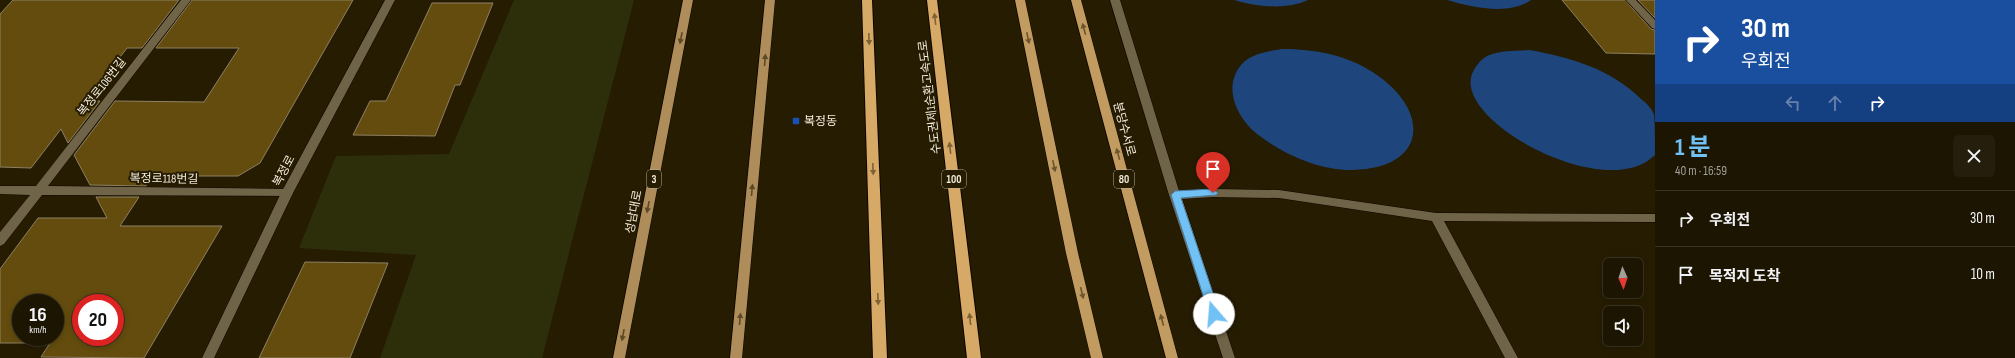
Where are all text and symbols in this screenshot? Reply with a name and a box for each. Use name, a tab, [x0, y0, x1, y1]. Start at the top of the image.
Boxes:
text: 30 m	[1741, 12, 1790, 45]
one-way arrow	[932, 13, 938, 25]
icon: right	[1675, 16, 1727, 68]
one-way arrow	[1081, 22, 1087, 34]
one-way arrow	[677, 32, 683, 44]
one-way arrow	[1025, 32, 1031, 44]
one-way arrow	[865, 33, 872, 45]
street label: 수도권제1순환고속도로	[916, 39, 944, 155]
text: 우회전	[1741, 51, 1791, 72]
one-way arrow	[761, 54, 768, 66]
street label: 복정로106번길	[75, 55, 129, 119]
icon: left	[1782, 92, 1804, 114]
icon: ahead	[1824, 92, 1846, 114]
icon: right	[1866, 92, 1888, 114]
street label: 분당수서로	[1110, 100, 1138, 158]
place label: 복정동	[804, 114, 837, 129]
marker: 복정동	[791, 116, 801, 126]
text: 1 분	[1675, 133, 1710, 162]
button: close	[1953, 135, 1995, 177]
one-way arrow	[947, 142, 953, 154]
one-way arrow	[1114, 148, 1120, 160]
pin	[1196, 152, 1230, 193]
street label: 복정로	[270, 153, 298, 189]
icon: arrive	[1202, 158, 1224, 180]
one-way arrow	[1052, 159, 1058, 172]
one-way arrow	[870, 163, 877, 175]
text: 40 m · 16:59	[1675, 163, 1727, 179]
road number: 3	[647, 170, 661, 188]
road number: 100	[942, 170, 966, 188]
road number: 80	[1114, 170, 1134, 188]
street label: 복정로118번길	[129, 171, 199, 187]
one-way arrow	[749, 184, 756, 196]
street label: 성남대로	[622, 189, 646, 235]
one-way arrow	[645, 201, 651, 213]
icon: right	[1675, 208, 1697, 230]
text: 30 m	[1970, 209, 1995, 228]
text: 우회전	[1709, 211, 1750, 230]
north arrow	[1603, 258, 1643, 298]
map controls	[1603, 258, 1643, 346]
icon: arrive	[1675, 264, 1697, 286]
text: 10 m	[1971, 265, 1995, 284]
text: 목적지 도착	[1709, 267, 1780, 286]
one-way arrow	[1079, 286, 1085, 299]
one-way arrow	[875, 293, 881, 306]
position arrow	[1193, 293, 1235, 335]
speed limit sign: 20	[72, 294, 124, 346]
text: 16	[29, 303, 47, 327]
button: sound	[1603, 306, 1643, 346]
one-way arrow	[737, 313, 743, 325]
one-way arrow	[967, 313, 974, 325]
one-way arrow	[1159, 314, 1165, 326]
text: km/h	[29, 324, 47, 336]
one-way arrow	[620, 329, 626, 341]

